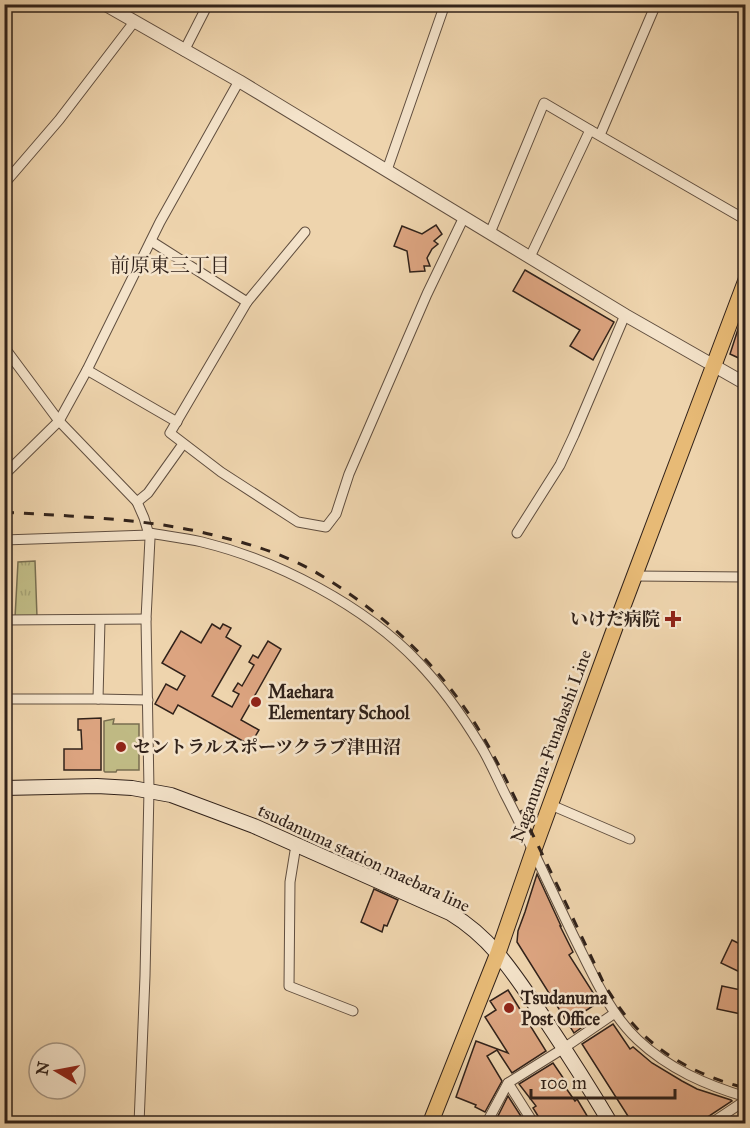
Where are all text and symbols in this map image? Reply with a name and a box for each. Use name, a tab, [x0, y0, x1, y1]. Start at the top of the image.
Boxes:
district label: 前原東三丁目	[110, 253, 230, 277]
place label: いけだ病院	[570, 608, 660, 630]
marker: いけだ病院	[664, 610, 682, 628]
street label: Naganuma-Funabashi Line	[506, 647, 597, 846]
place label: Maehara Elementary School	[268, 681, 411, 725]
marker: Maehara Elementary School	[249, 695, 263, 709]
place label: セントラルスポーツクラブ津田沼	[133, 736, 401, 758]
marker: セントラルスポーツクラブ津田沼	[114, 740, 128, 754]
street label: tsudanuma station maebara line	[254, 799, 474, 917]
place label: Tsudanuma Post Office	[520, 987, 608, 1030]
marker: Tsudanuma Post Office	[502, 1001, 516, 1015]
north arrow	[27, 1041, 87, 1101]
text: N	[32, 1060, 53, 1077]
scale bar	[531, 1062, 675, 1100]
text: 100 m	[540, 1072, 587, 1094]

